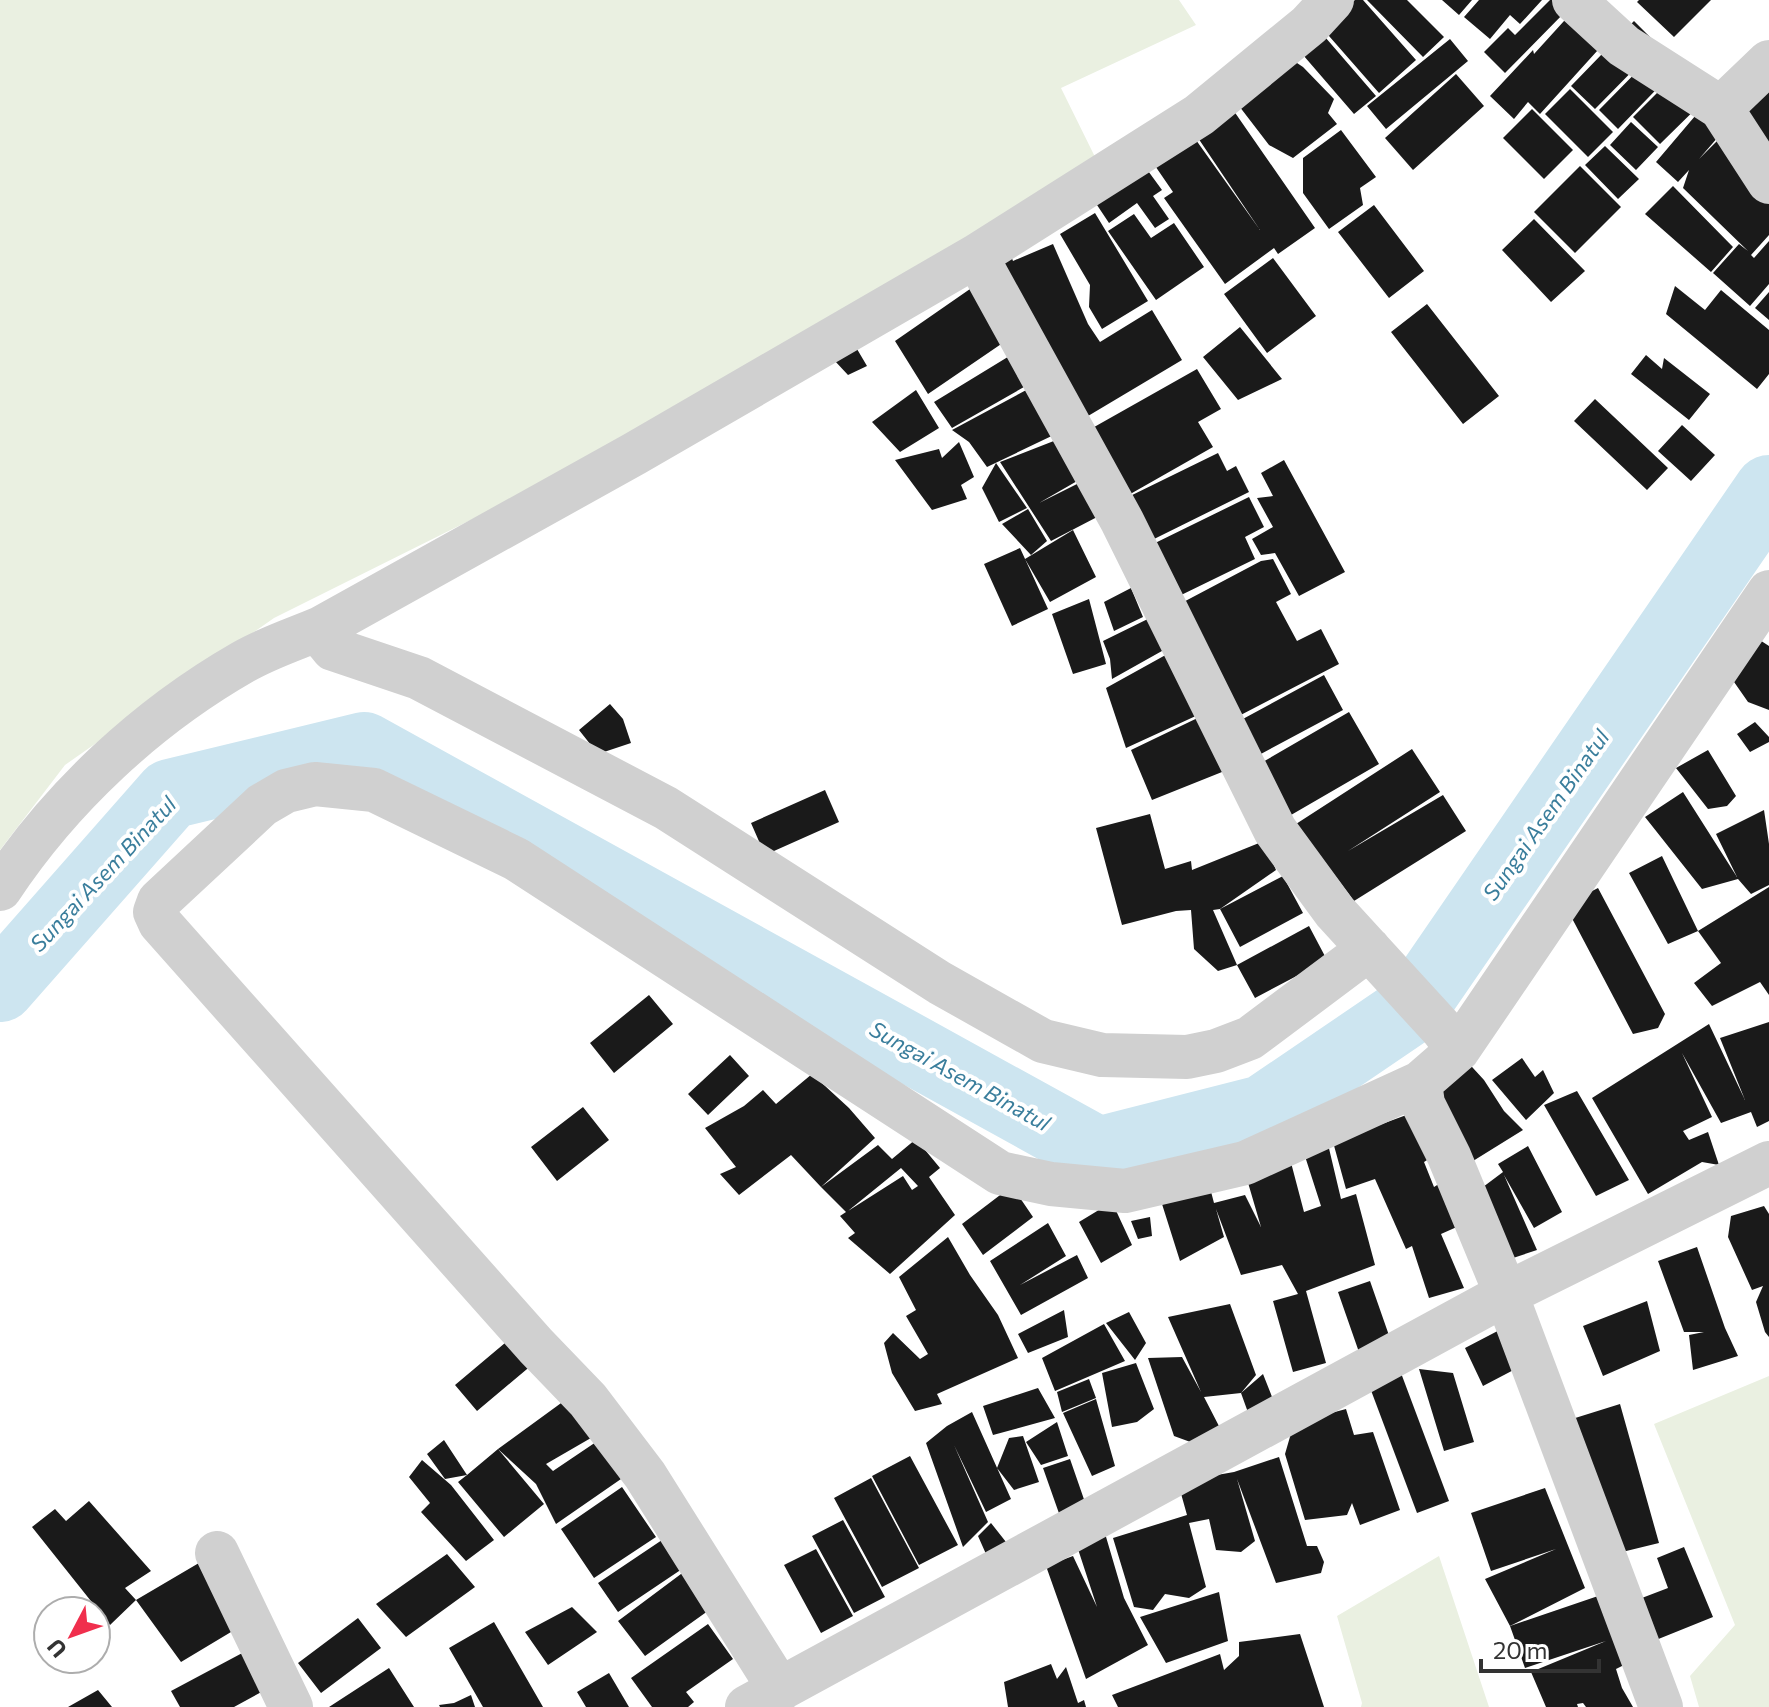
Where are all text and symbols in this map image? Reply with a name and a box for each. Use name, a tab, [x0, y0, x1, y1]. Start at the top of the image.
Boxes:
water label: Sungai Asem Binatul	[1477, 724, 1615, 905]
water label: Sungai Asem Binatul	[24, 790, 182, 957]
water label: Sungai Asem Binatul	[865, 1015, 1055, 1137]
north arrow	[32, 1595, 112, 1675]
scale bar	[1481, 1623, 1599, 1673]
text: U	[41, 1634, 72, 1663]
text: 20 m	[1493, 1635, 1547, 1664]

